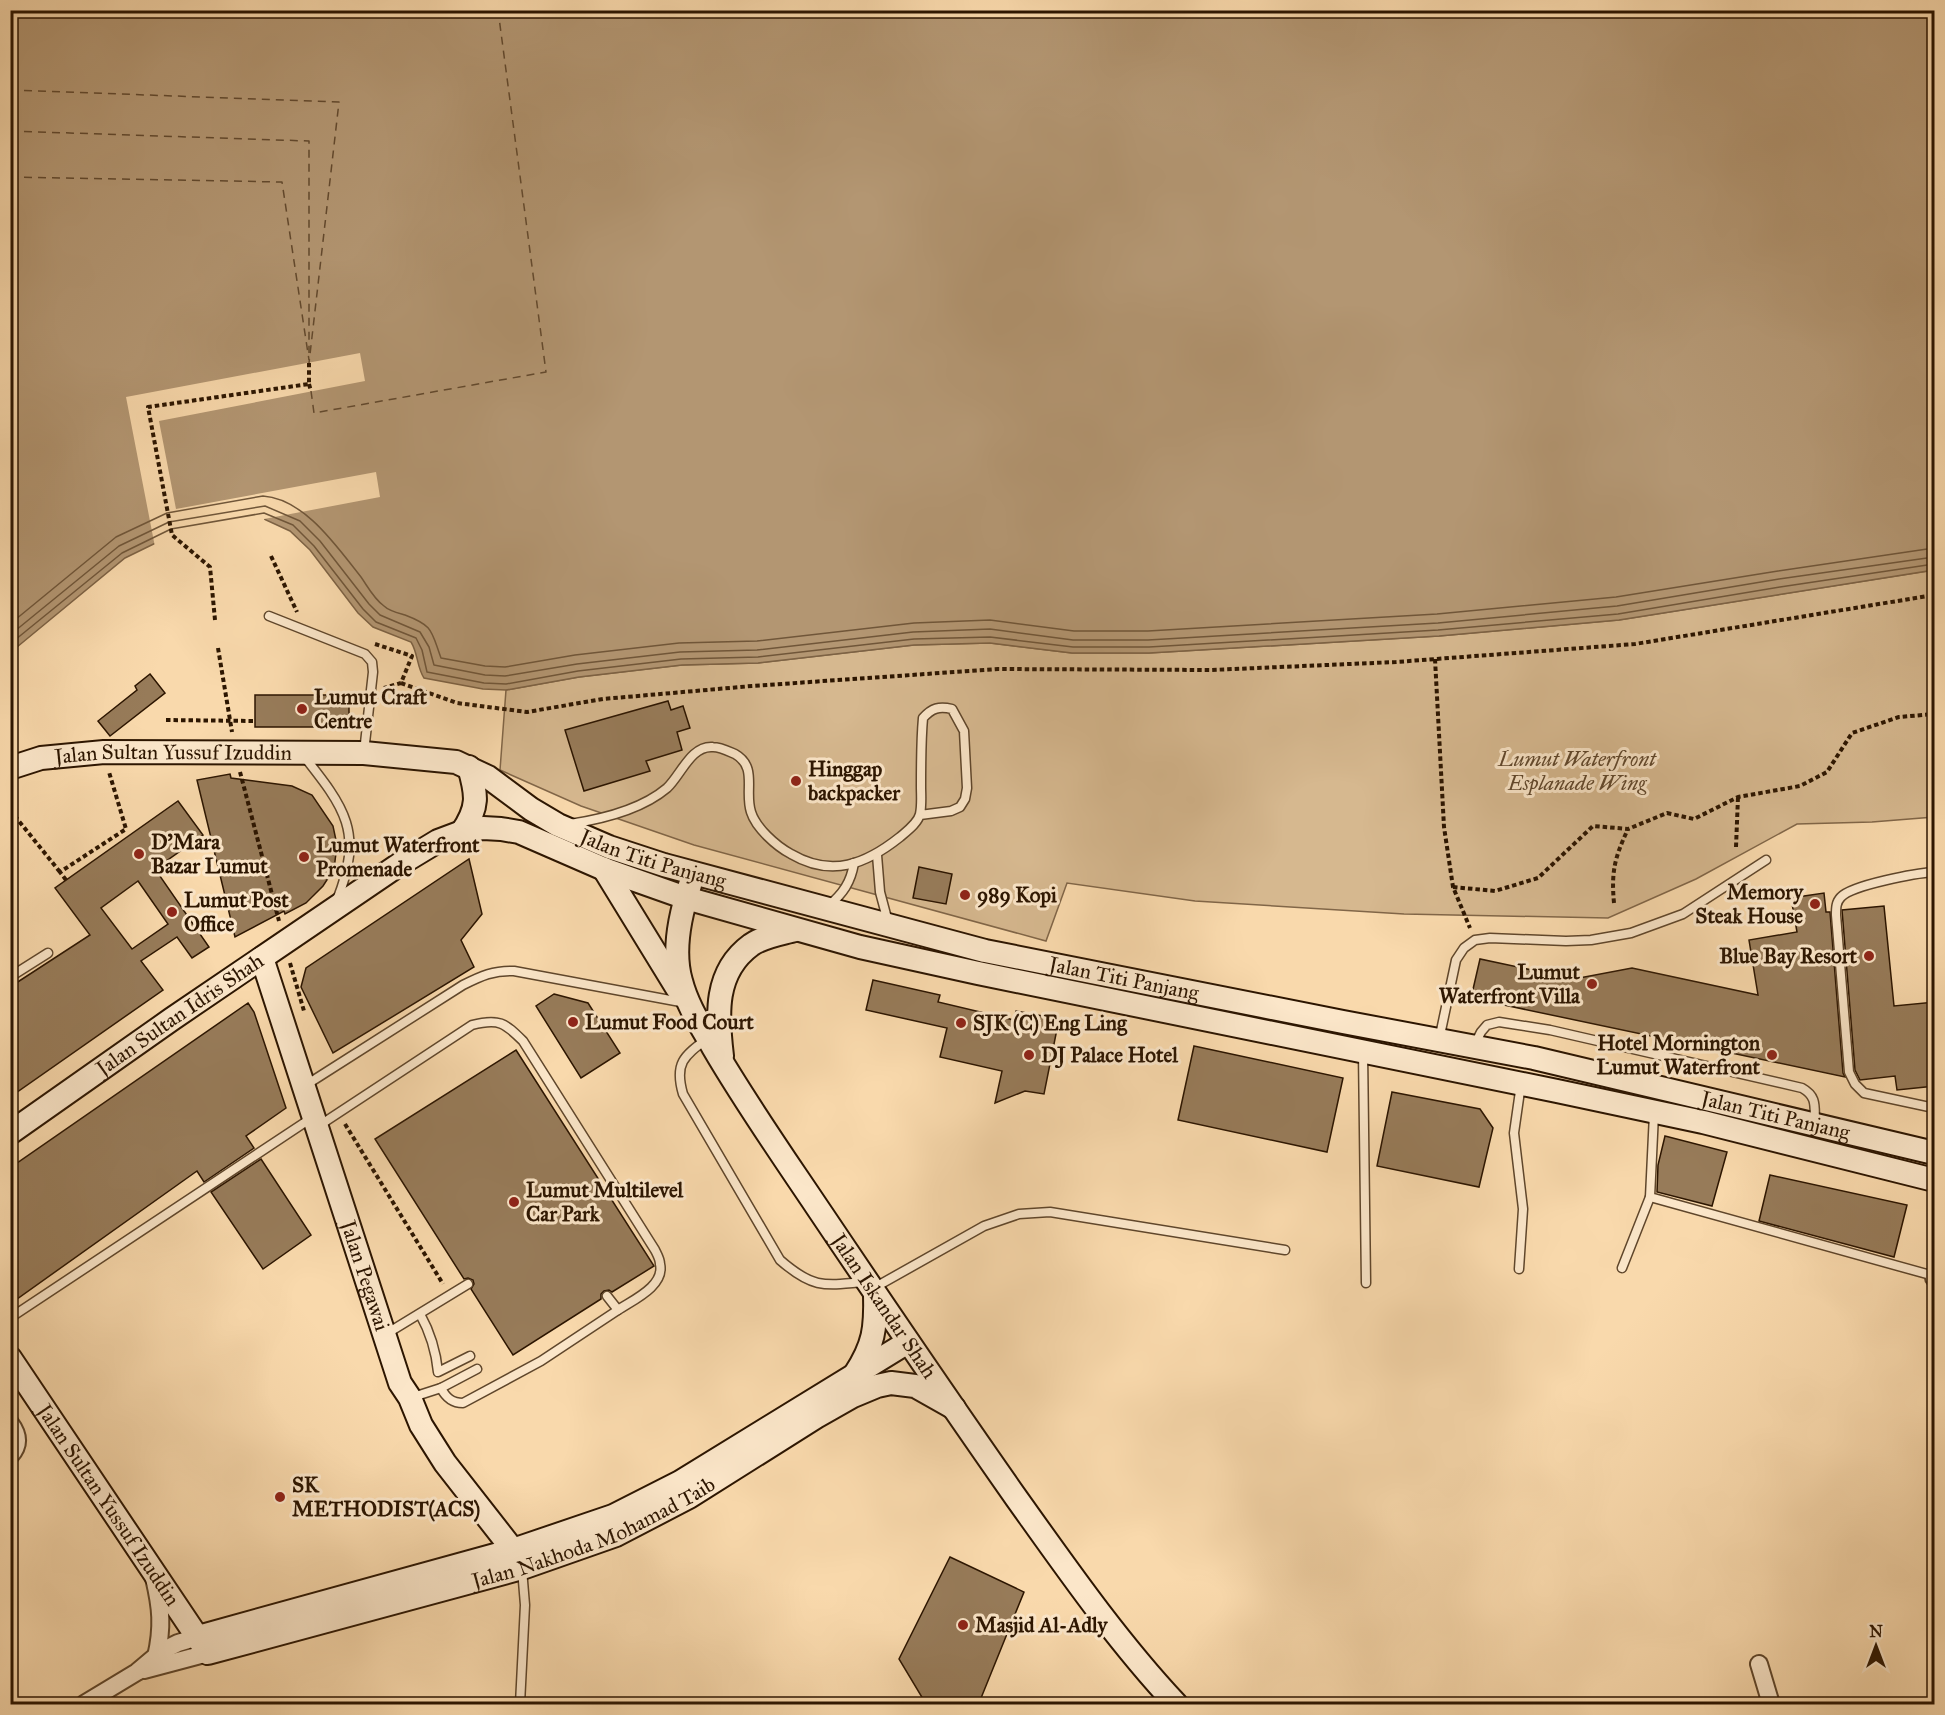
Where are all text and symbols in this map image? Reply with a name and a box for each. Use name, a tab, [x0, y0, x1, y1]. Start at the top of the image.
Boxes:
place label: Lumut Craft Centre	[314, 684, 428, 734]
marker: Lumut Craft Centre	[295, 702, 309, 716]
street label: Jalan Sultan Yussuf Izuddin	[51, 739, 292, 770]
park label: Lumut Waterfront Esplanade Wing	[1497, 746, 1657, 796]
place label: Hinggap backpacker	[807, 756, 901, 806]
marker: Hinggap backpacker	[789, 774, 803, 788]
street label: Jalan Titi Panjang	[574, 822, 729, 894]
place label: D'Mara Bazar Lumut	[151, 829, 268, 879]
place label: Lumut Waterfront Promenade	[316, 832, 480, 882]
marker: D'Mara Bazar Lumut	[132, 847, 146, 861]
marker: Lumut Waterfront Promenade	[297, 850, 311, 864]
place label: Memory Steak House	[1695, 879, 1804, 929]
place label: 989 Kopi	[977, 882, 1057, 908]
place label: Lumut Post Office	[184, 887, 289, 937]
marker: 989 Kopi	[958, 888, 972, 902]
marker: Memory Steak House	[1808, 897, 1822, 911]
marker: Lumut Post Office	[165, 905, 179, 919]
place label: Blue Bay Resort	[1719, 943, 1858, 969]
street label: Jalan Sultan Idris Shah	[89, 947, 269, 1083]
marker: Blue Bay Resort	[1862, 949, 1876, 963]
street label: Jalan Titi Panjang	[1045, 951, 1201, 1006]
place label: Lumut Waterfront Villa	[1439, 959, 1581, 1009]
marker: Lumut Waterfront Villa	[1585, 977, 1599, 991]
place label: Lumut Food Court	[585, 1009, 754, 1035]
place label: SJK (C) Eng Ling	[973, 1010, 1128, 1037]
marker: Lumut Food Court	[566, 1015, 580, 1029]
marker: SJK (C) Eng Ling	[954, 1016, 968, 1030]
place label: Hotel Mornington Lumut Waterfront	[1596, 1030, 1761, 1080]
place label: DJ Palace Hotel	[1041, 1042, 1179, 1069]
marker: DJ Palace Hotel	[1022, 1048, 1036, 1062]
marker: Hotel Mornington Lumut Waterfront	[1765, 1048, 1779, 1062]
street label: Jalan Titi Panjang	[1697, 1085, 1853, 1146]
place label: Lumut Multilevel Car Park	[526, 1177, 685, 1227]
marker: Lumut Multilevel Car Park	[507, 1195, 521, 1209]
street label: Jalan Pegawai	[334, 1215, 395, 1334]
street label: Jalan Iskandar Shah	[825, 1227, 943, 1384]
street label: Jalan Sultan Yussuf Izuddin	[31, 1397, 186, 1611]
street label: Jalan Nakhoda Mohamad Taib	[467, 1471, 720, 1595]
place label: SK METHODIST(ACS)	[292, 1472, 480, 1522]
marker: SK METHODIST(ACS)	[273, 1490, 287, 1504]
place label: Masjid Al-Adly	[975, 1612, 1108, 1638]
north arrow	[1846, 1616, 1906, 1676]
marker: Masjid Al-Adly	[956, 1618, 970, 1632]
text: N	[1869, 1622, 1883, 1641]

